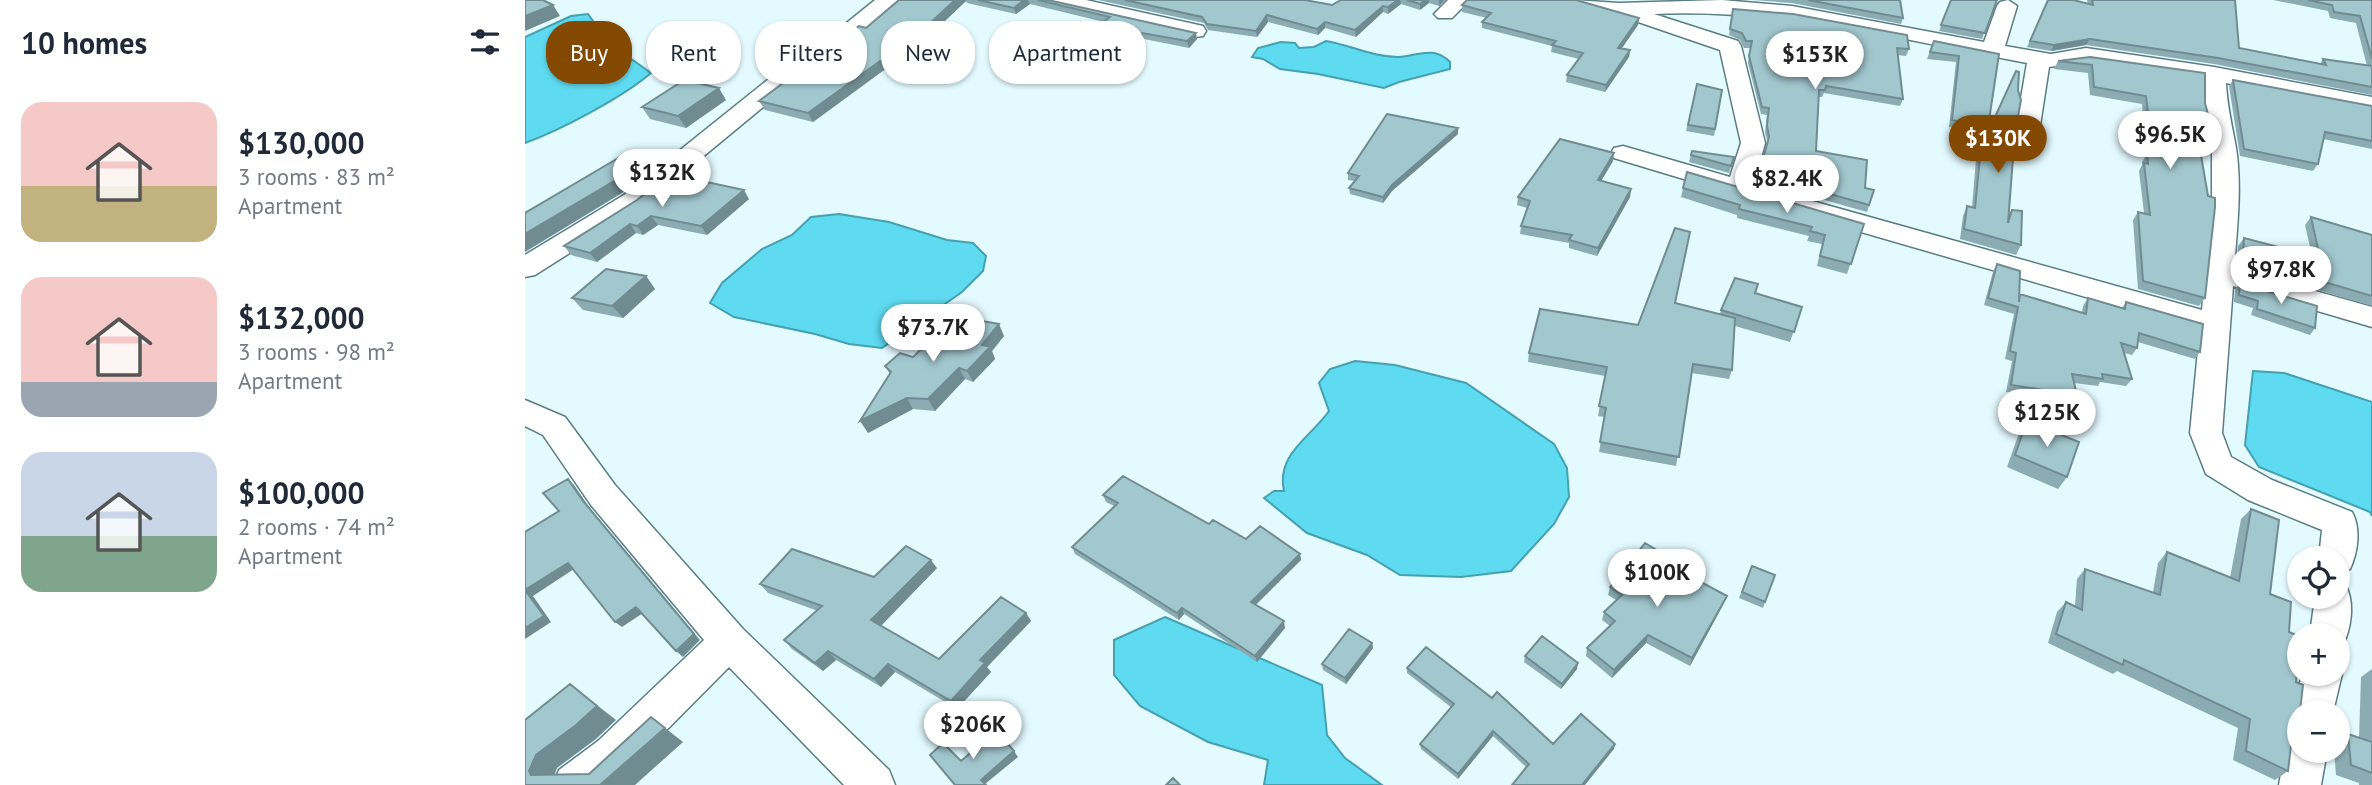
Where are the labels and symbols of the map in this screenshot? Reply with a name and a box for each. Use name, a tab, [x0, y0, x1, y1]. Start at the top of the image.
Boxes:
pin: $153K	[1766, 32, 1864, 91]
pin: $96.5K	[2113, 111, 2227, 171]
pin: $130K	[1949, 116, 2047, 175]
pin: $132K	[613, 150, 711, 209]
pin: $82.4K	[1730, 156, 1844, 215]
pin: $97.8K	[2224, 246, 2338, 306]
pin: $73.7K	[876, 304, 990, 364]
pin: $125K	[1998, 390, 2096, 449]
pin: $100K	[1608, 550, 1706, 609]
pin: $206K	[924, 702, 1022, 761]

